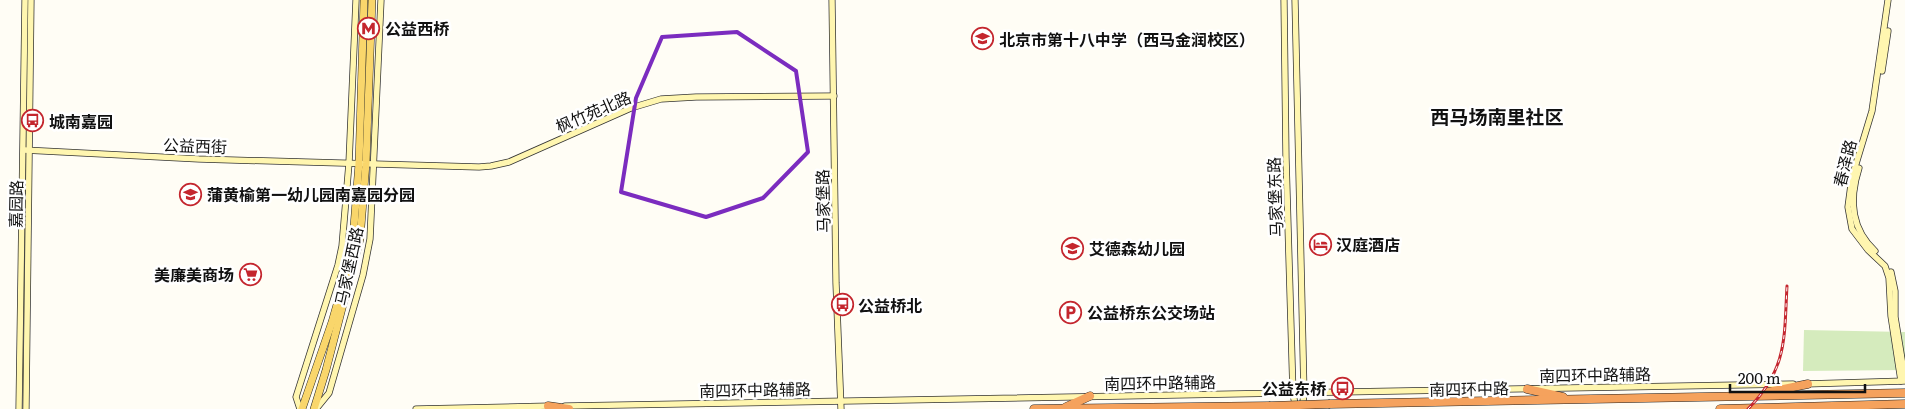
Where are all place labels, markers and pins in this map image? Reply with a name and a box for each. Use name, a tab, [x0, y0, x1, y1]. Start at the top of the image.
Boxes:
metro station icon: 公益西桥	[357, 16, 381, 40]
place label: 公益西桥	[385, 16, 450, 40]
school or university icon: 北京市第十八中学（西马金润校区）	[971, 27, 995, 51]
place label: 北京市第十八中学（西马金润校区）	[999, 27, 1255, 51]
bus stop icon: 城南嘉园	[21, 109, 45, 133]
place label: 城南嘉园	[49, 109, 113, 133]
school or university icon: 蒲黄榆第一幼儿园南嘉园分园	[179, 182, 203, 206]
place label: 蒲黄榆第一幼儿园南嘉园分园	[207, 182, 415, 206]
hotel icon: 汉庭酒店	[1308, 232, 1332, 256]
place label: 汉庭酒店	[1336, 232, 1400, 256]
school or university icon: 艾德森幼儿园	[1061, 236, 1085, 260]
place label: 艾德森幼儿园	[1089, 236, 1185, 260]
place label: 美廉美商场	[154, 262, 234, 286]
supermarket icon: 美廉美商场	[238, 262, 262, 286]
bus stop icon: 公益桥北	[830, 293, 854, 317]
place label: 公益桥北	[858, 293, 922, 317]
parking icon: 公益桥东公交场站	[1059, 300, 1083, 324]
place label: 公益桥东公交场站	[1087, 300, 1215, 324]
place label: 公益东桥	[1262, 376, 1327, 400]
bus stop icon: 公益东桥	[1330, 376, 1354, 400]

